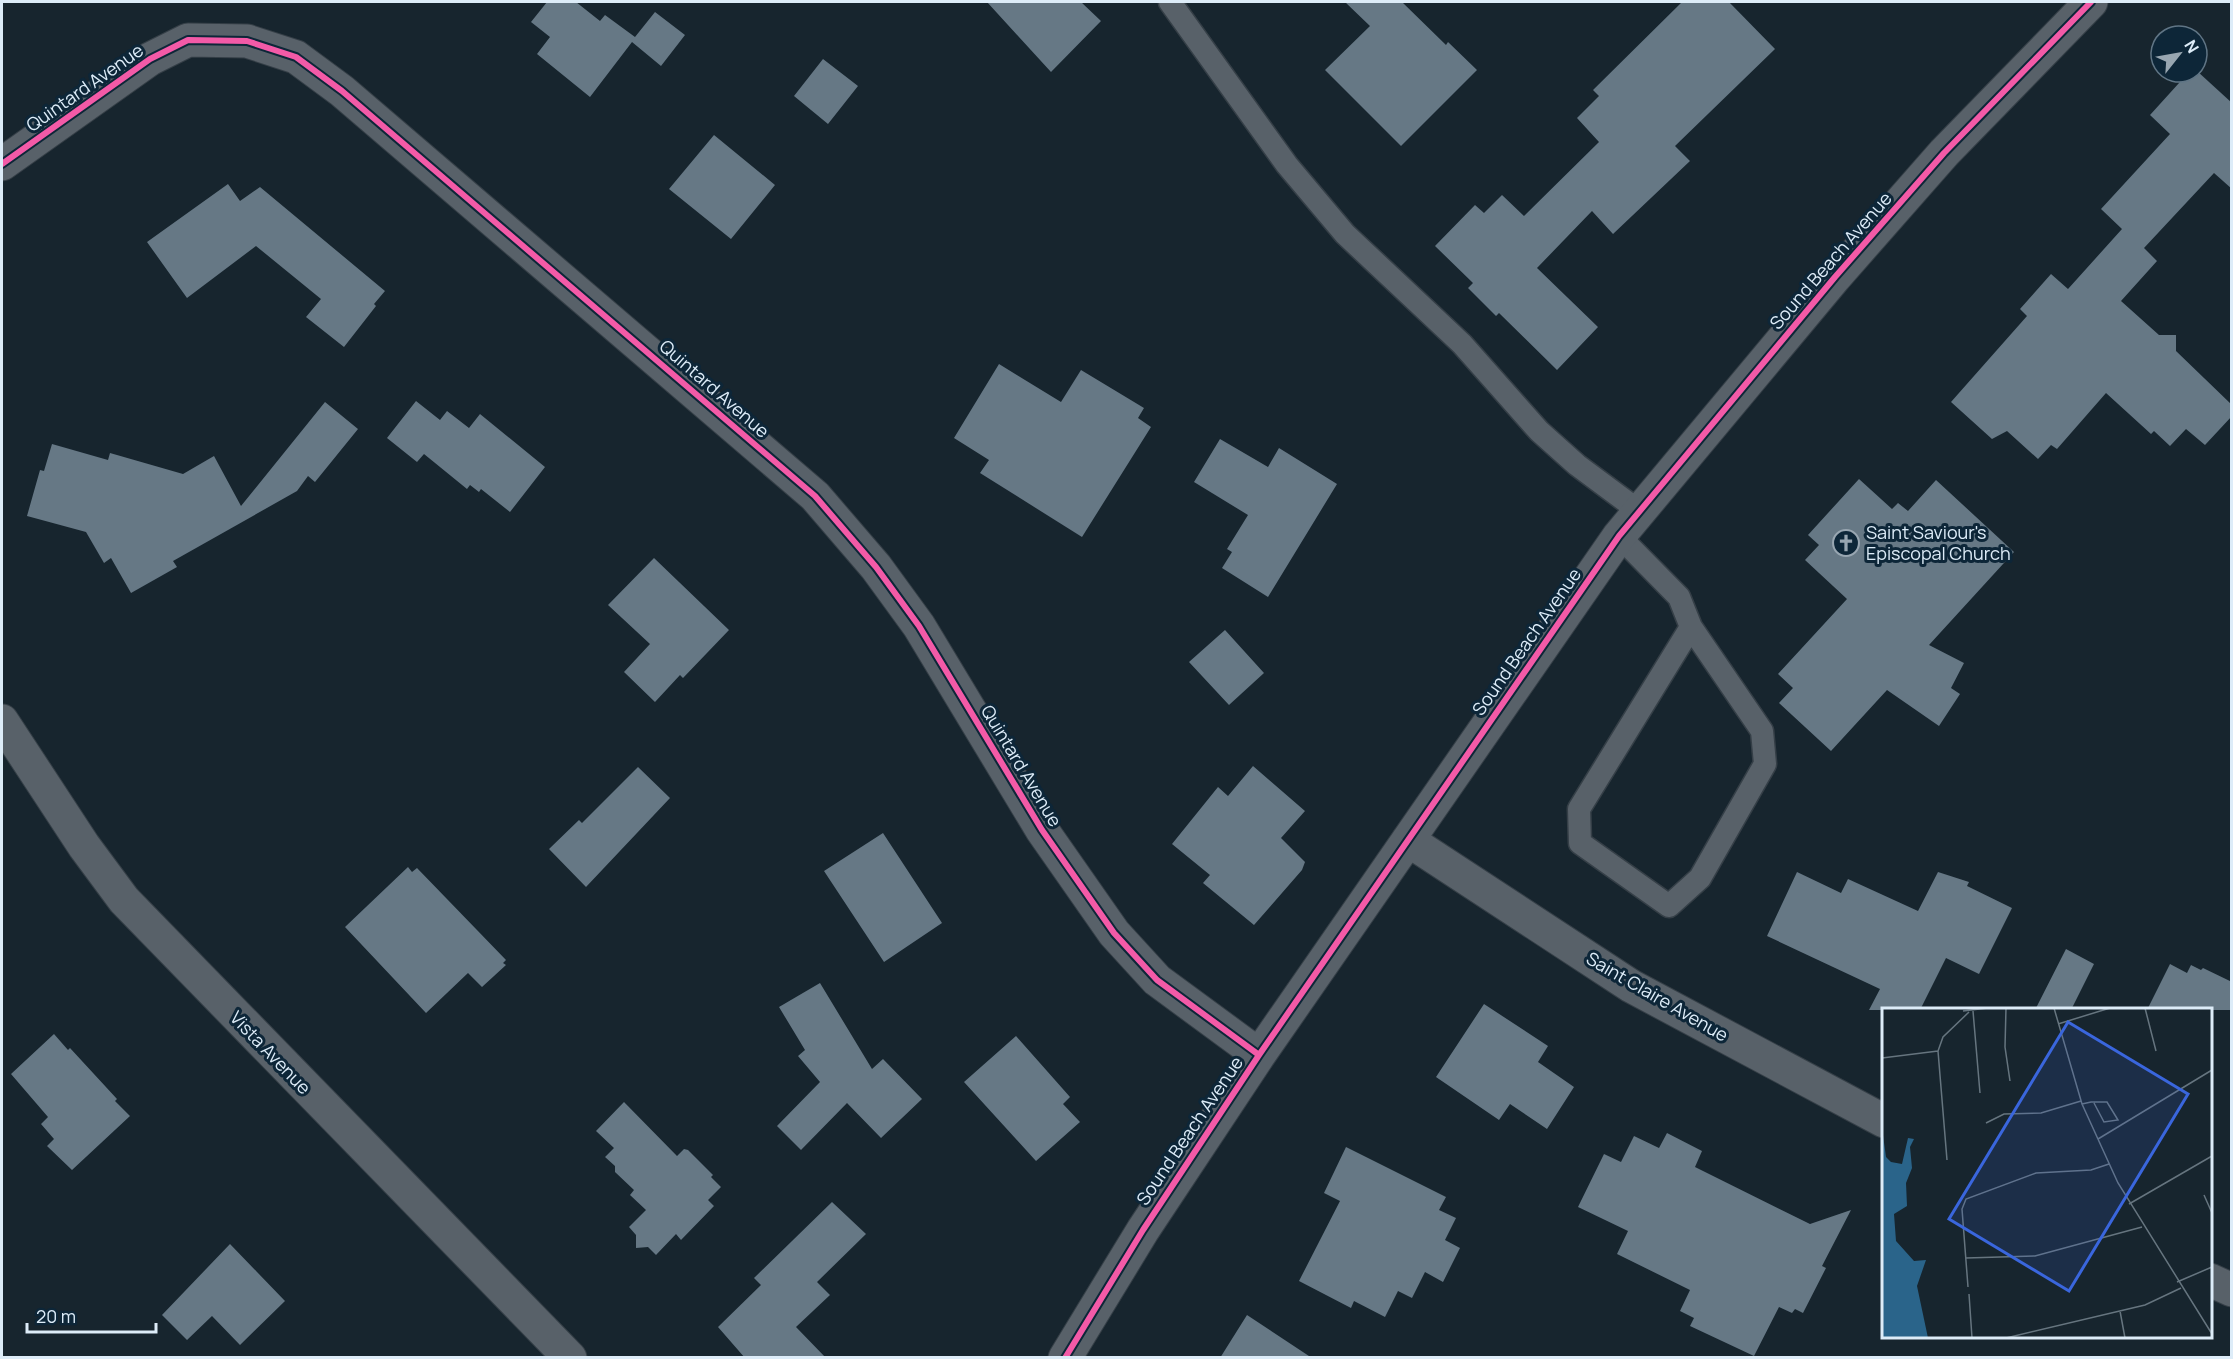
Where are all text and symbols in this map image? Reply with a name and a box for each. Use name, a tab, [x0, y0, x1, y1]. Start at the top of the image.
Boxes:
north arrow	[2149, 24, 2209, 84]
text: N	[2179, 36, 2204, 57]
street label: Quintard Avenue	[21, 38, 148, 137]
street label: Sound Beach Avenue	[1764, 187, 1897, 334]
street label: Quintard Avenue	[655, 334, 775, 443]
place label: Saint Saviour's Episcopal Church	[1866, 520, 2011, 565]
church icon: Saint Saviour's Episcopal Church	[1831, 528, 1861, 558]
street label: Sound Beach Avenue	[1466, 563, 1586, 720]
street label: Quintard Avenue	[976, 700, 1068, 831]
street label: Saint Claire Avenue	[1582, 946, 1733, 1047]
street label: Vista Avenue	[225, 1006, 316, 1099]
inset map	[1882, 1008, 2212, 1338]
street label: Sound Beach Avenue	[1130, 1051, 1248, 1210]
scale bar	[27, 1296, 156, 1334]
text: 20 m	[36, 1304, 76, 1328]

